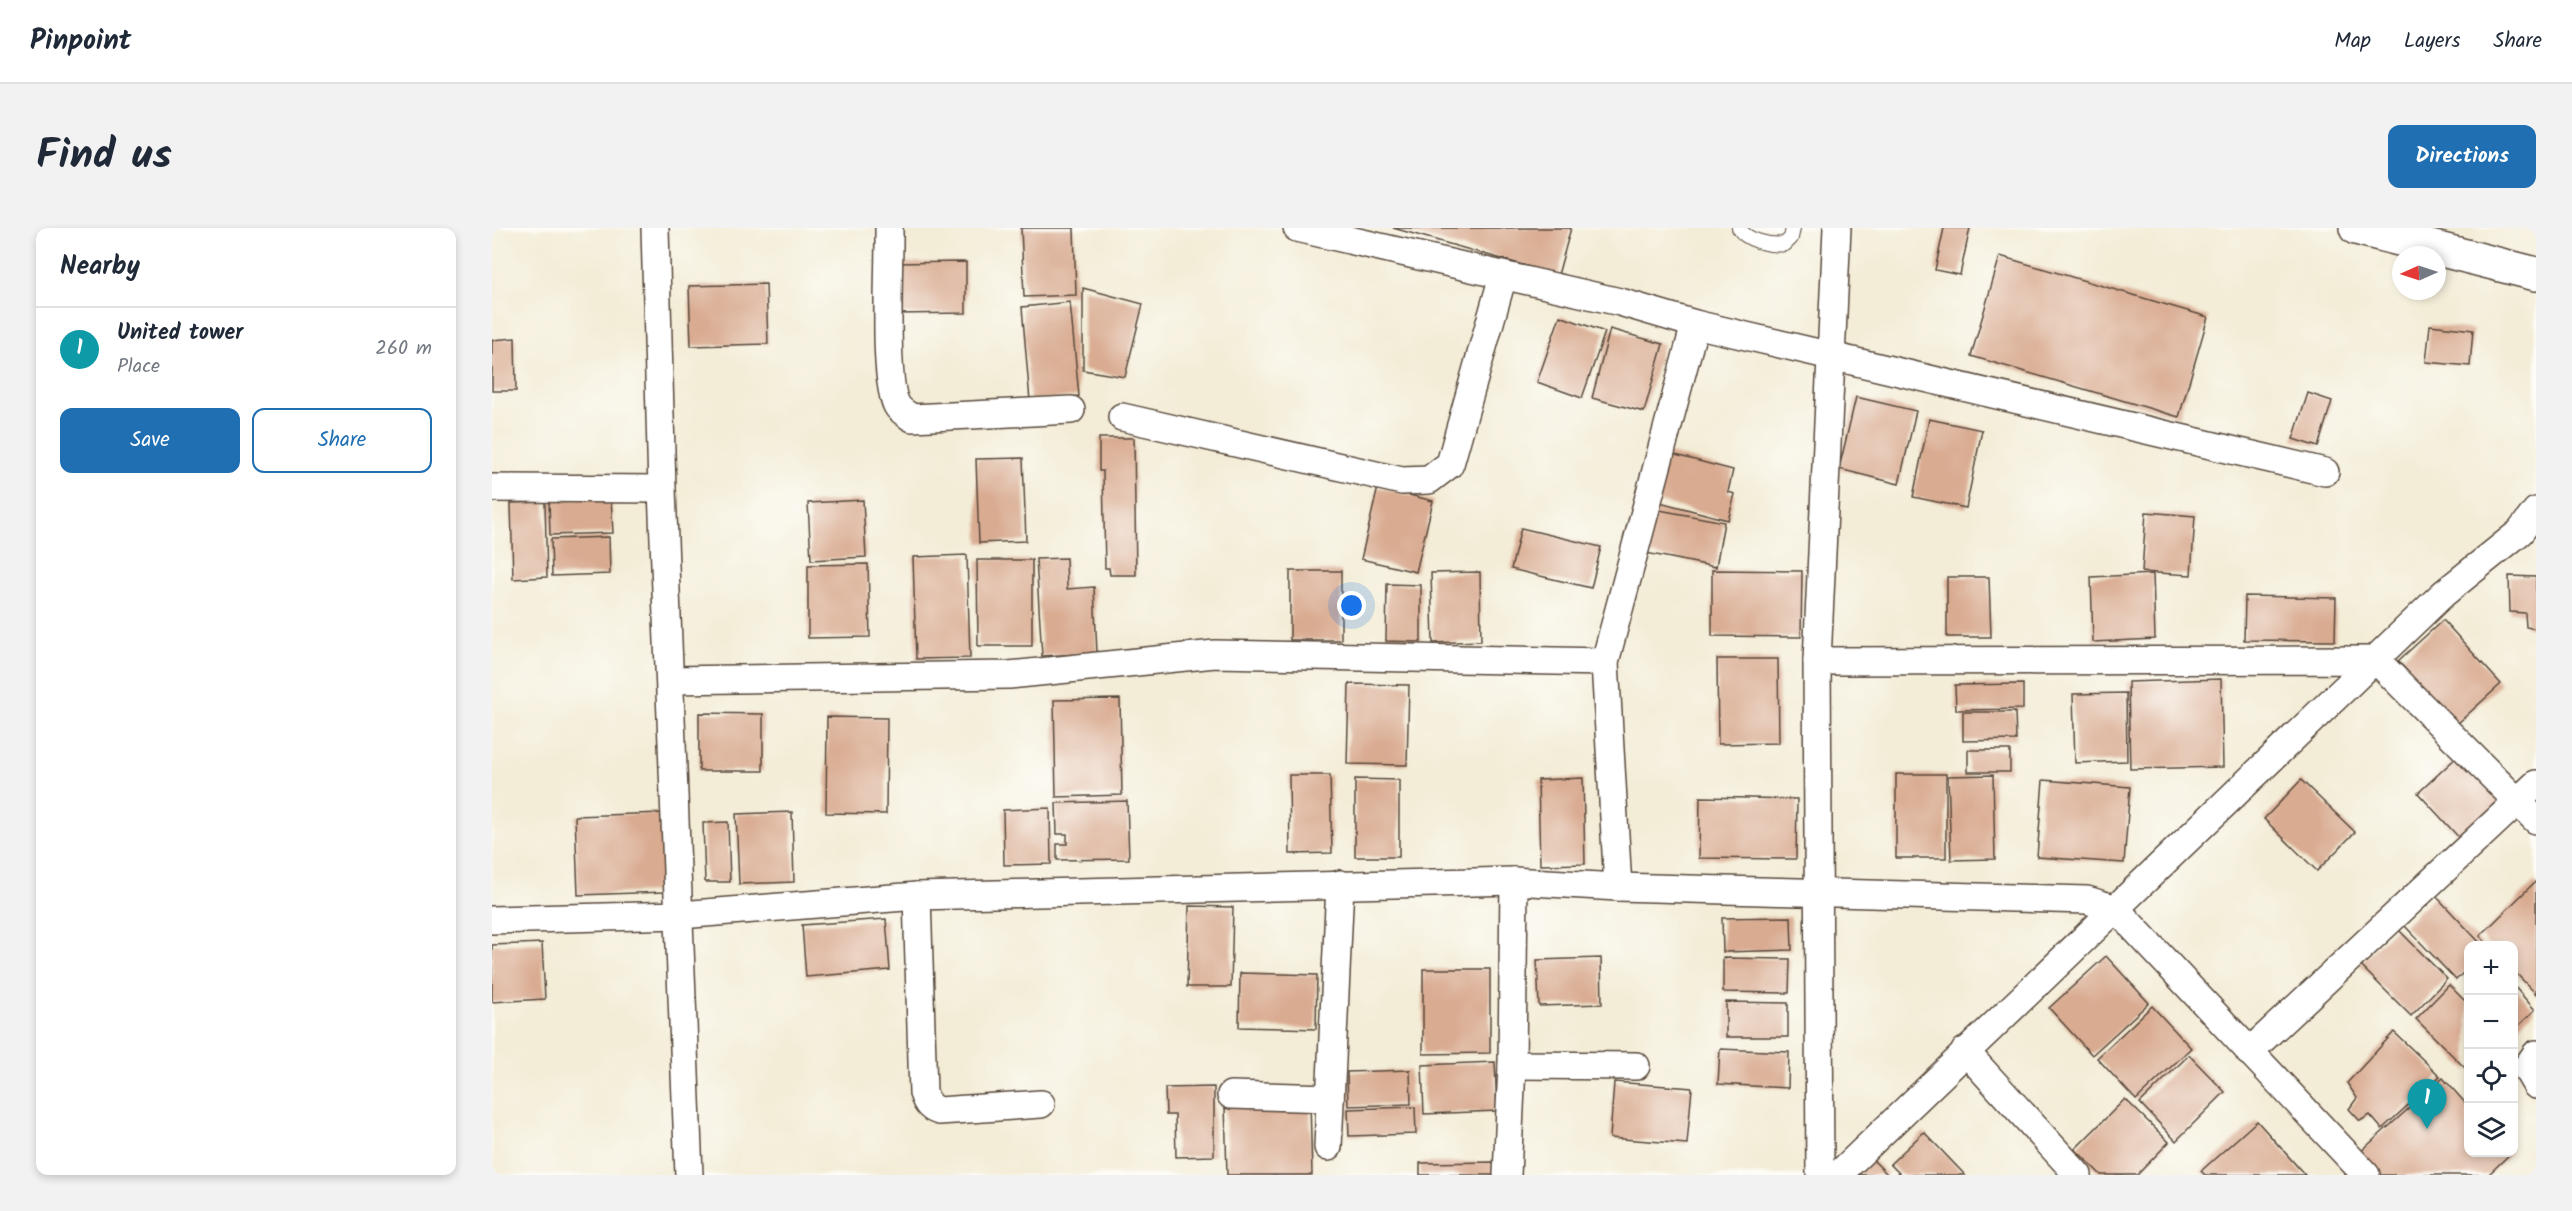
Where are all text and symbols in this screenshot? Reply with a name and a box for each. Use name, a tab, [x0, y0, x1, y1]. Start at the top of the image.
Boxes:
text: Pinpoint	[30, 19, 131, 64]
text: Map	[2334, 25, 2371, 58]
text: Layers	[2404, 25, 2460, 58]
text: Share	[2493, 25, 2542, 58]
text: Find us	[36, 123, 172, 190]
button: Directions	[2388, 125, 2536, 188]
text: Nearby	[60, 246, 140, 288]
north arrow	[2392, 246, 2446, 300]
text: United tower	[117, 316, 243, 351]
text: 1	[76, 333, 83, 365]
text: 260 m	[375, 333, 432, 365]
text: Place	[117, 351, 160, 383]
button: Save	[60, 408, 240, 473]
button: Share	[252, 408, 432, 473]
your location	[1337, 591, 1366, 620]
map controls	[2464, 941, 2518, 1157]
button: +	[2464, 941, 2518, 995]
button: −	[2464, 995, 2518, 1049]
button: locate	[2464, 1049, 2518, 1103]
pin: 1	[2408, 1080, 2446, 1129]
button: layers	[2464, 1103, 2518, 1157]

